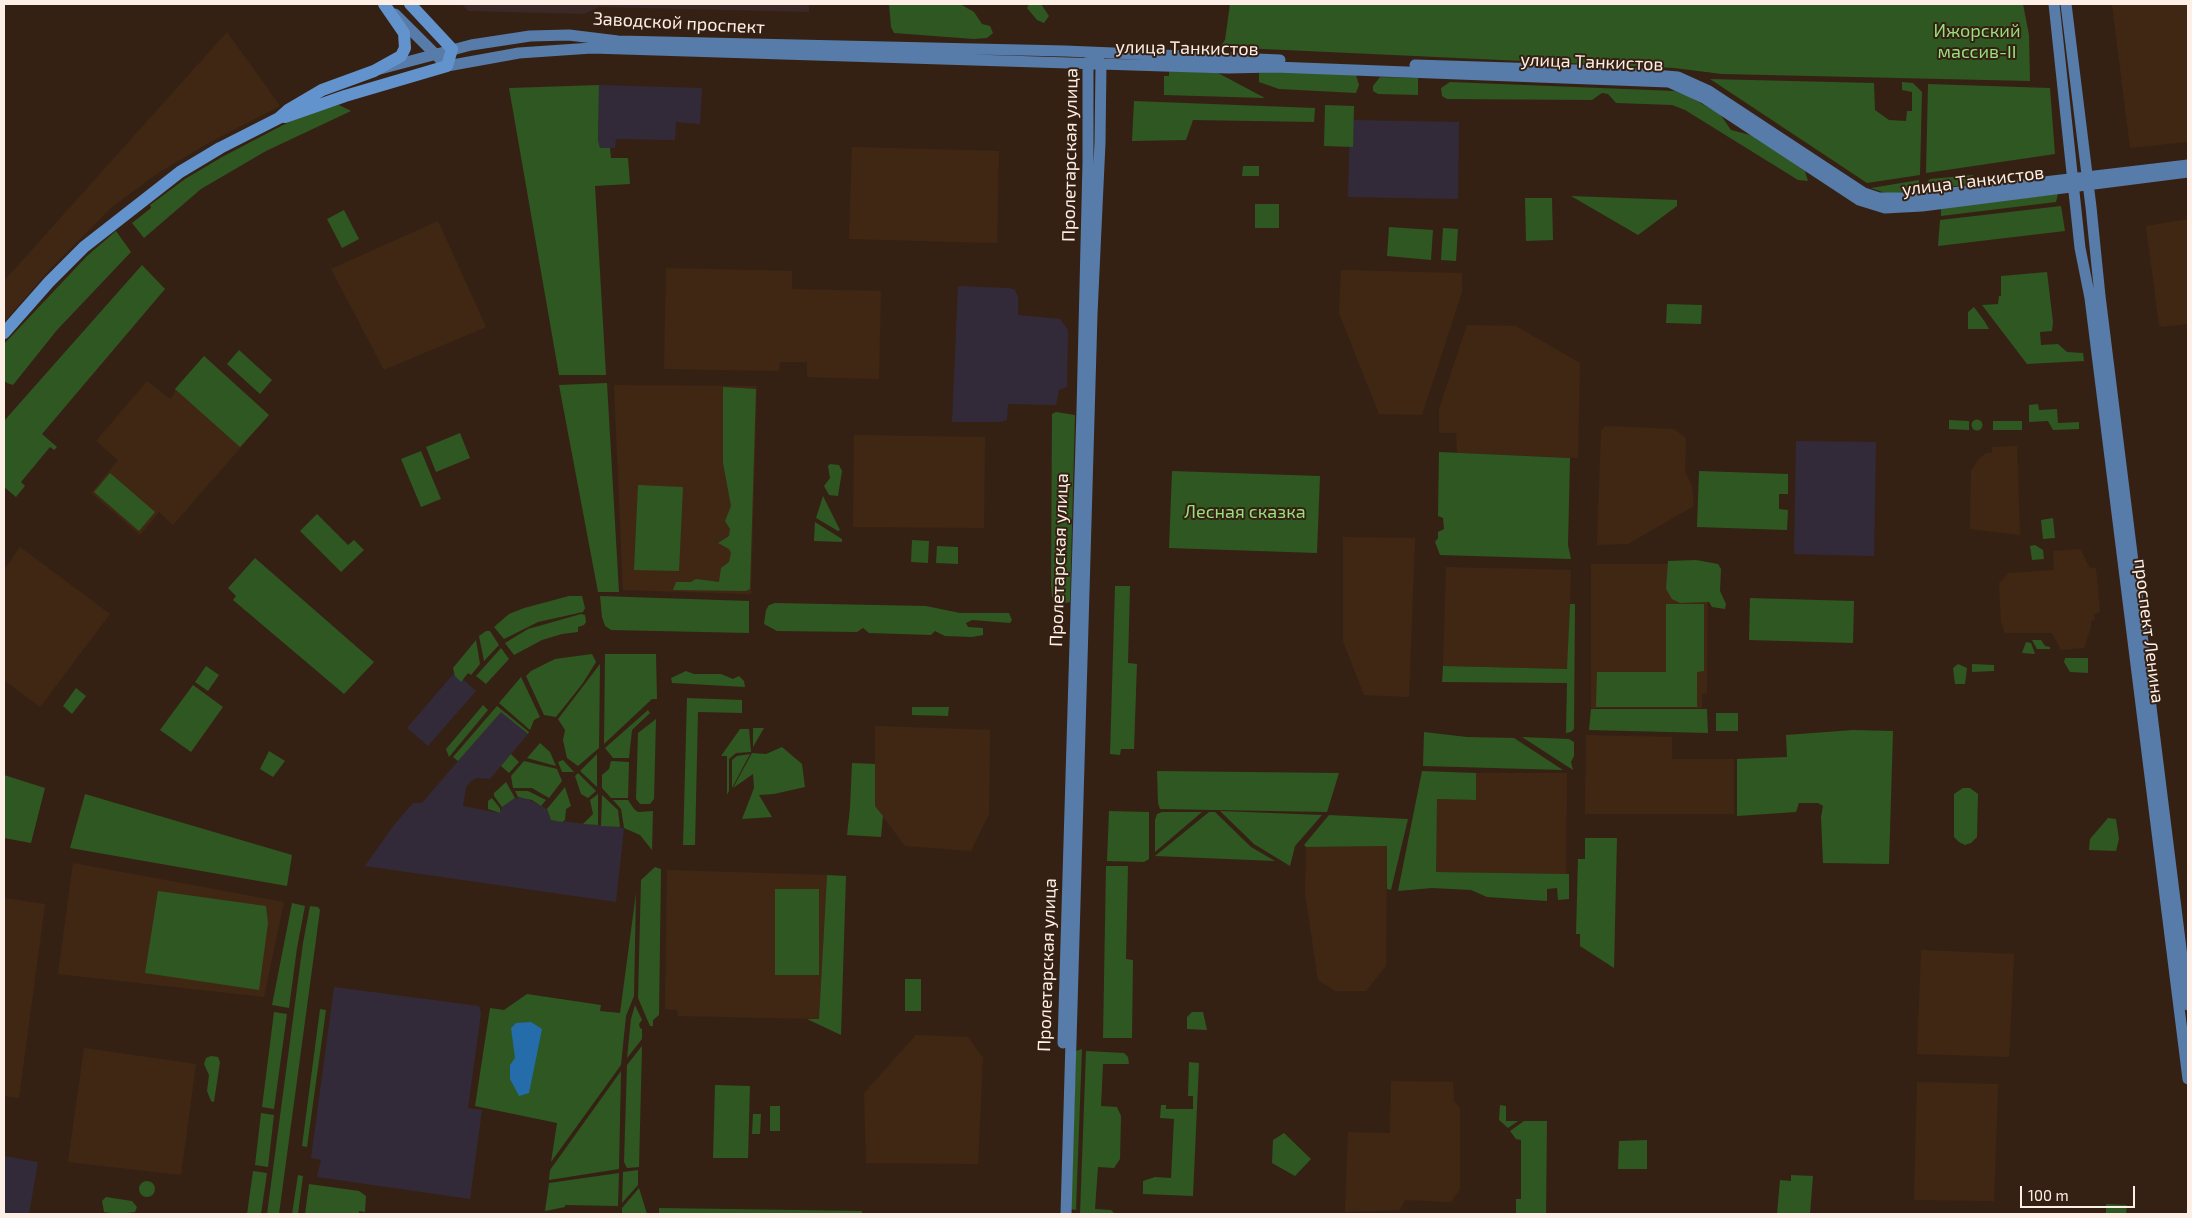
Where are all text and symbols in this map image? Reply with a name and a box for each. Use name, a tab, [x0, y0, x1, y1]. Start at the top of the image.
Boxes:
street label: Заводской проспект	[592, 8, 766, 38]
park label: Ижорский массив-II	[1934, 20, 2020, 62]
street label: улица Танкистов	[1115, 36, 1259, 60]
street label: улица Танкистов	[1520, 49, 1664, 75]
street label: Пролетарская улица	[1058, 68, 1082, 242]
street label: улица Танкистов	[1901, 162, 2045, 200]
street label: Пролетарская улица	[1045, 473, 1073, 647]
park label: Лесная сказка	[1184, 501, 1306, 523]
street label: проспект Ленина	[2129, 558, 2169, 704]
street label: Пролетарская улица	[1033, 878, 1061, 1052]
scale bar	[2022, 1176, 2137, 1208]
text: 100 m	[2028, 1186, 2069, 1204]

